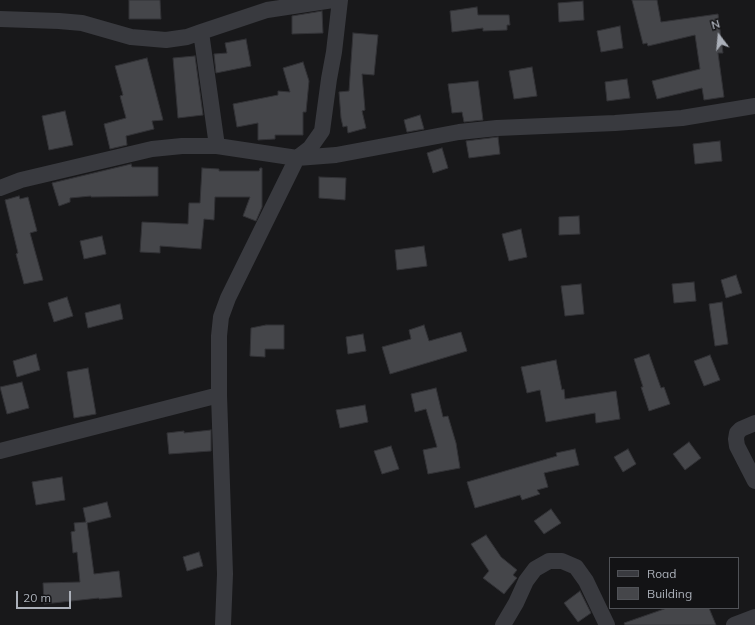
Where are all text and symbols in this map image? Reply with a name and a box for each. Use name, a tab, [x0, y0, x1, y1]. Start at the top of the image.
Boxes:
north arrow	[699, 16, 739, 56]
text: N	[710, 17, 722, 32]
legend	[609, 557, 739, 609]
text: Road	[647, 566, 676, 581]
scale bar	[18, 583, 73, 609]
text: Building	[647, 586, 692, 601]
text: 20 m	[23, 590, 51, 605]

